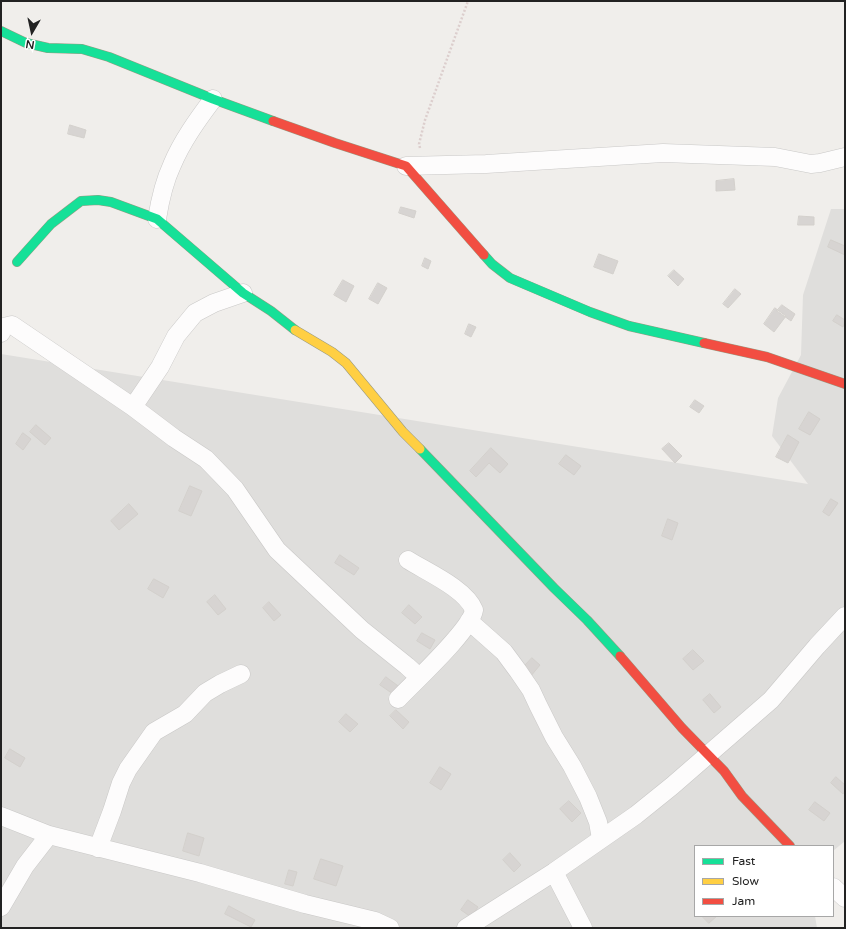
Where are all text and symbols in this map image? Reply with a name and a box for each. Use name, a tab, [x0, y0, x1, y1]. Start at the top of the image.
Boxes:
north arrow	[12, 12, 52, 52]
text: N	[25, 37, 35, 51]
legend	[694, 845, 834, 917]
text: Fast	[732, 854, 755, 868]
text: Slow	[732, 874, 759, 888]
text: Jam	[732, 894, 755, 908]

